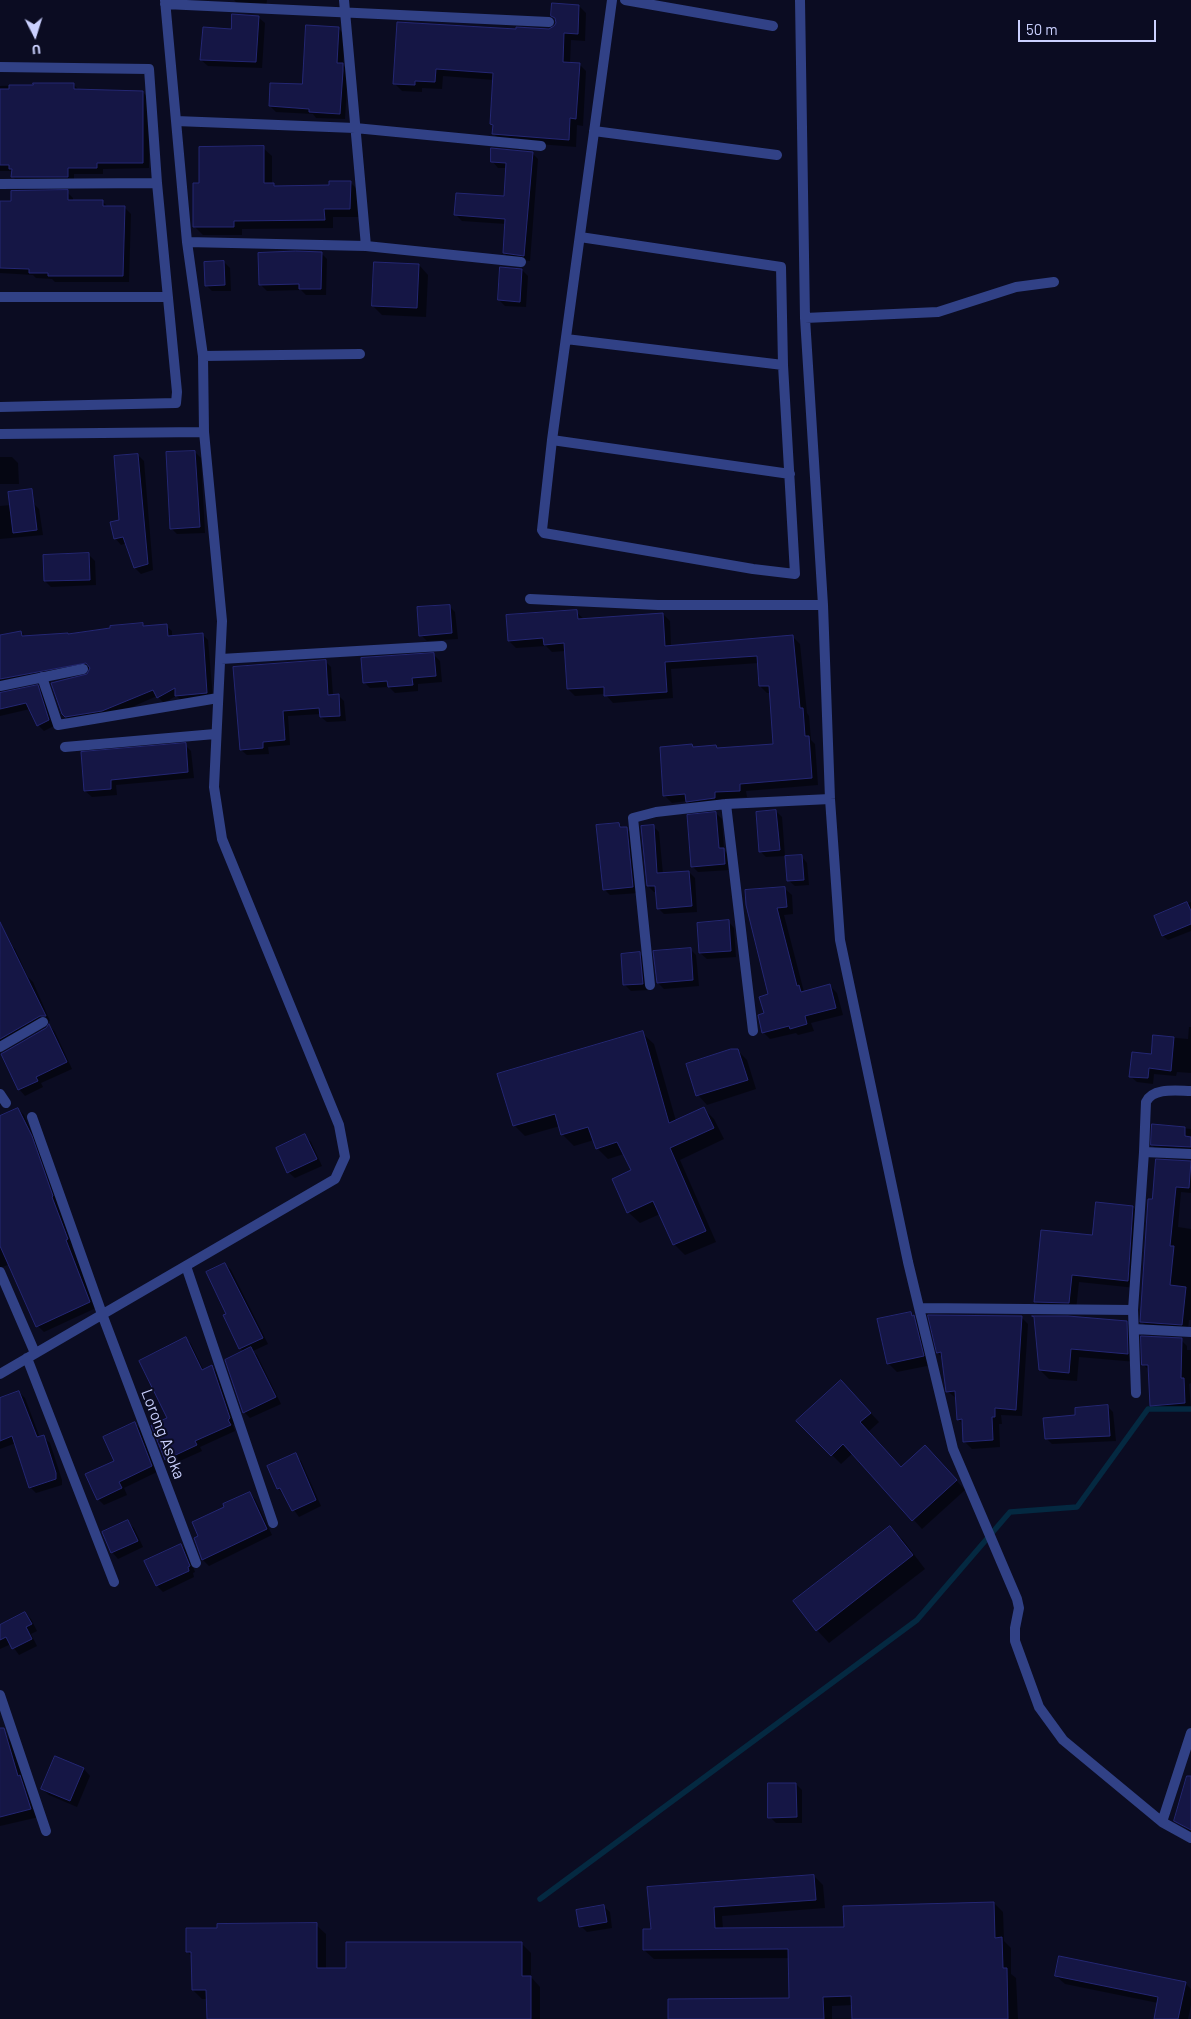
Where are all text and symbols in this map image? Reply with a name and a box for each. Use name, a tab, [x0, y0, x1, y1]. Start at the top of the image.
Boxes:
north arrow	[10, 10, 60, 60]
scale bar	[1021, 10, 1158, 42]
text: 50 m	[1026, 20, 1058, 38]
text: U	[31, 42, 41, 59]
street label: Lorong Asoka	[137, 1386, 189, 1482]

